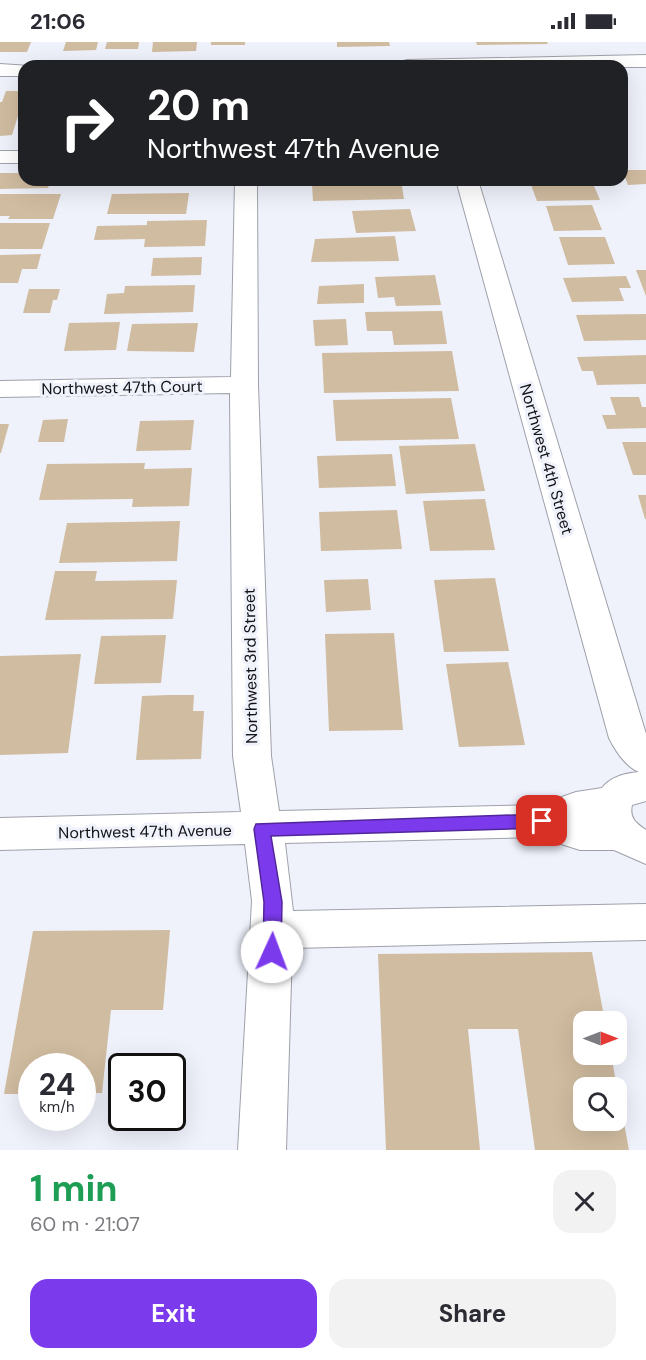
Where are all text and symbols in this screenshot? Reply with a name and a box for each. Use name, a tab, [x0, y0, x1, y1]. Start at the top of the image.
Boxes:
text: 21:06	[30, 7, 86, 36]
text: 20 m	[147, 78, 250, 133]
icon: right	[48, 84, 126, 162]
text: Northwest 47th Avenue	[147, 131, 440, 166]
street label: Northwest 47th Court	[41, 376, 203, 399]
street label: Northwest 4th Street	[515, 381, 578, 537]
street label: Northwest 3rd Street	[239, 588, 262, 744]
pin	[516, 795, 567, 846]
icon: arrive	[525, 804, 558, 837]
street label: Northwest 47th Avenue	[58, 819, 232, 844]
position arrow	[240, 920, 304, 984]
north arrow	[573, 1011, 627, 1065]
map controls	[573, 1011, 627, 1131]
speed limit sign: 30	[108, 1053, 186, 1131]
text: 24	[39, 1065, 75, 1104]
button: search	[573, 1077, 627, 1131]
text: km/h	[39, 1097, 75, 1117]
text: 1 min	[30, 1165, 118, 1212]
button: close	[553, 1170, 616, 1233]
text: 60 m · 21:07	[30, 1211, 140, 1237]
button: Exit	[30, 1279, 317, 1348]
button: Share	[329, 1279, 616, 1348]

